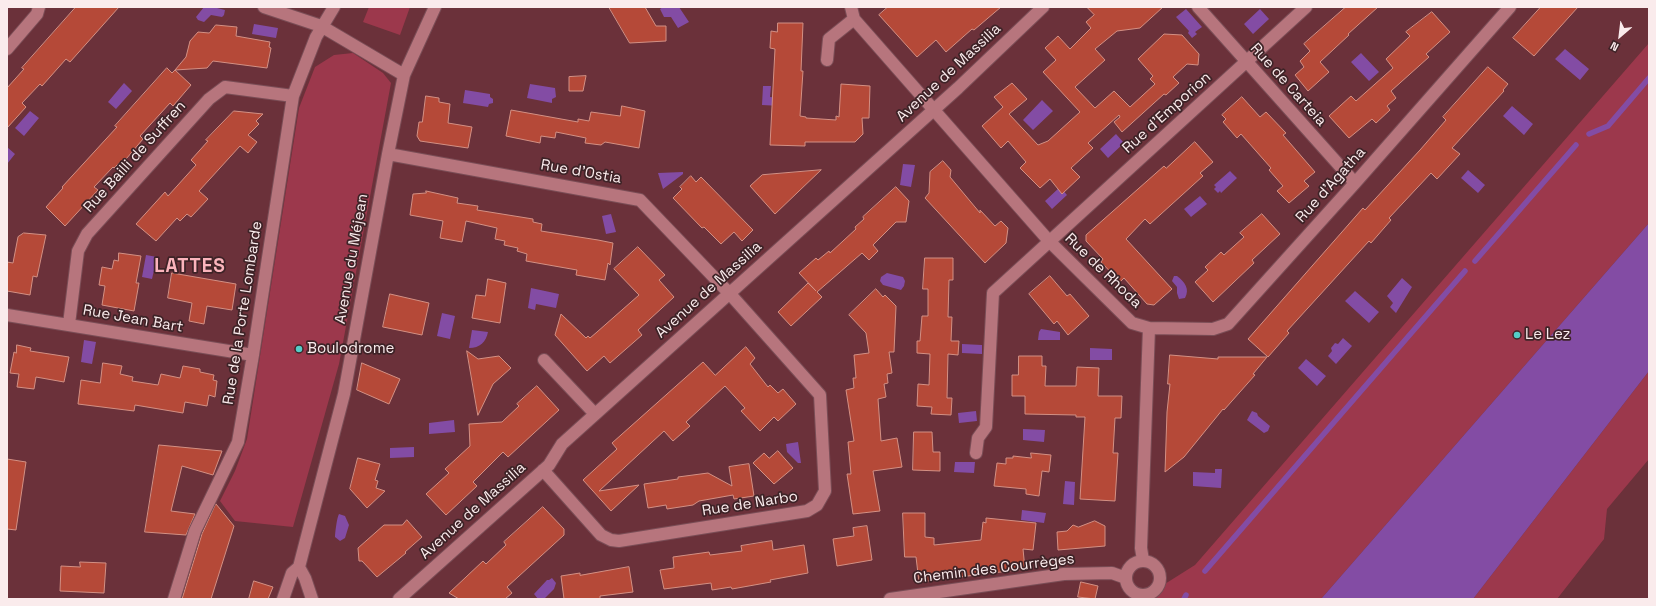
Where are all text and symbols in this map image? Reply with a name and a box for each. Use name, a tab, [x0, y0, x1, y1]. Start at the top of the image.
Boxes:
north arrow	[1600, 16, 1640, 56]
street label: Avenue de Massilia	[893, 20, 1005, 126]
text: N	[1608, 39, 1621, 55]
street label: Rue de Carteia	[1246, 40, 1330, 130]
street label: Rue d'Emporion	[1119, 69, 1215, 157]
street label: Rue Bailli de Suffren	[80, 97, 190, 217]
street label: Rue d'Agatha	[1292, 144, 1370, 226]
street label: Rue d'Ostia	[539, 156, 623, 188]
street label: Avenue du Méjean	[332, 193, 372, 325]
street label: Rue de la Porte Lombarde	[220, 220, 266, 406]
street label: Rue de Rhoda	[1061, 230, 1145, 312]
street label: Avenue de Massilia	[652, 238, 766, 342]
district label: LATTES	[154, 256, 226, 278]
street label: Rue Jean Bart	[81, 301, 185, 337]
place label: Le Lez	[1525, 326, 1570, 344]
marker: Le Lez	[1512, 330, 1522, 340]
place label: Boulodrome	[307, 340, 394, 358]
marker: Boulodrome	[294, 344, 304, 354]
street label: Avenue de Massilia	[416, 459, 530, 563]
street label: Rue de Narbo	[701, 488, 799, 520]
street label: Chemin des Courrèges	[912, 550, 1076, 588]

